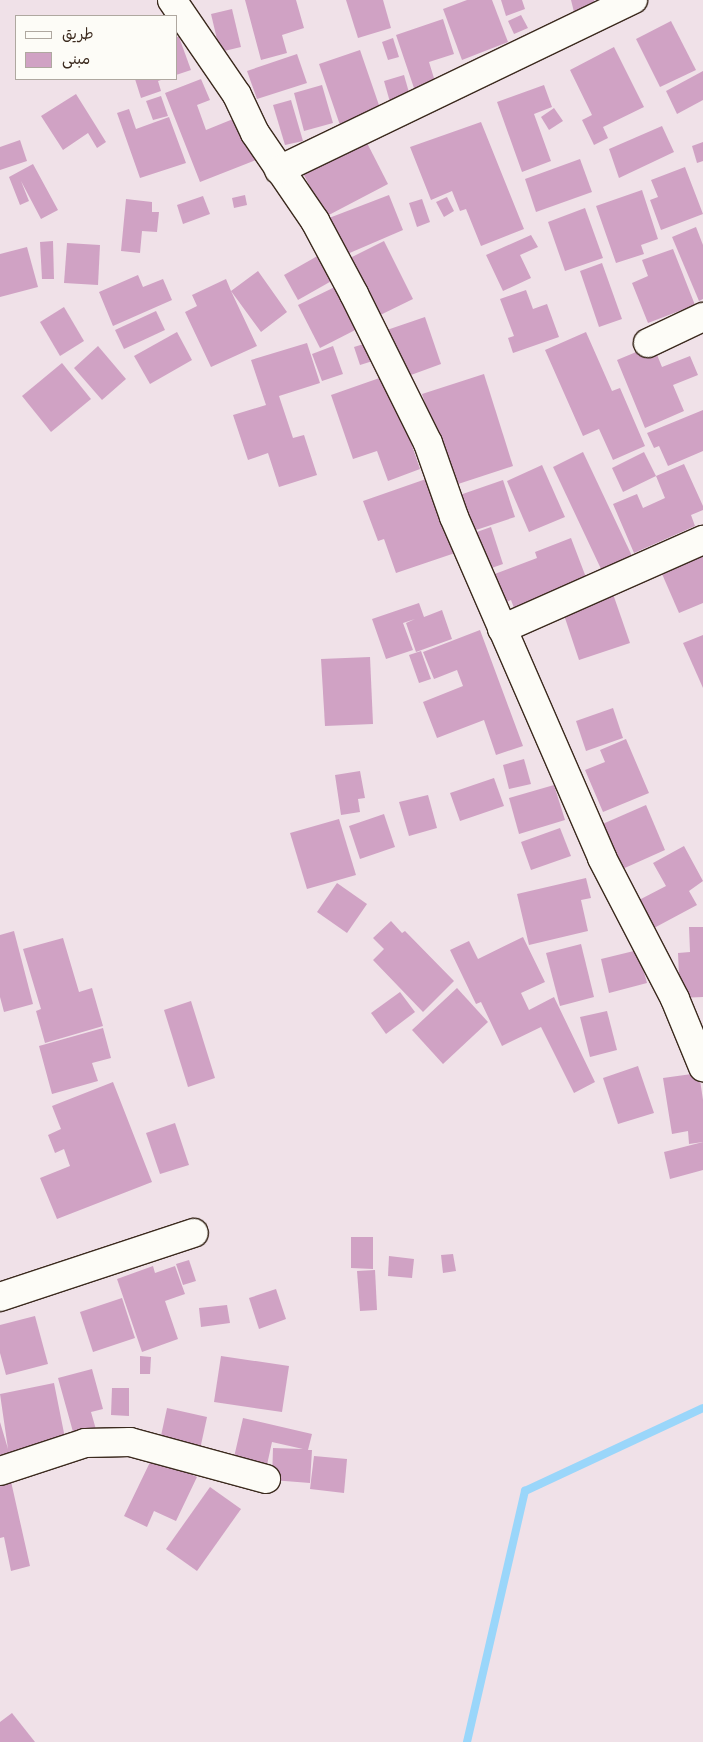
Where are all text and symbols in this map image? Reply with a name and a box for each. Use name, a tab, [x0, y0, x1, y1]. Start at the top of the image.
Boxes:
legend	[15, 15, 178, 80]
text: طريق	[62, 24, 94, 43]
text: مبنى	[62, 49, 90, 68]

